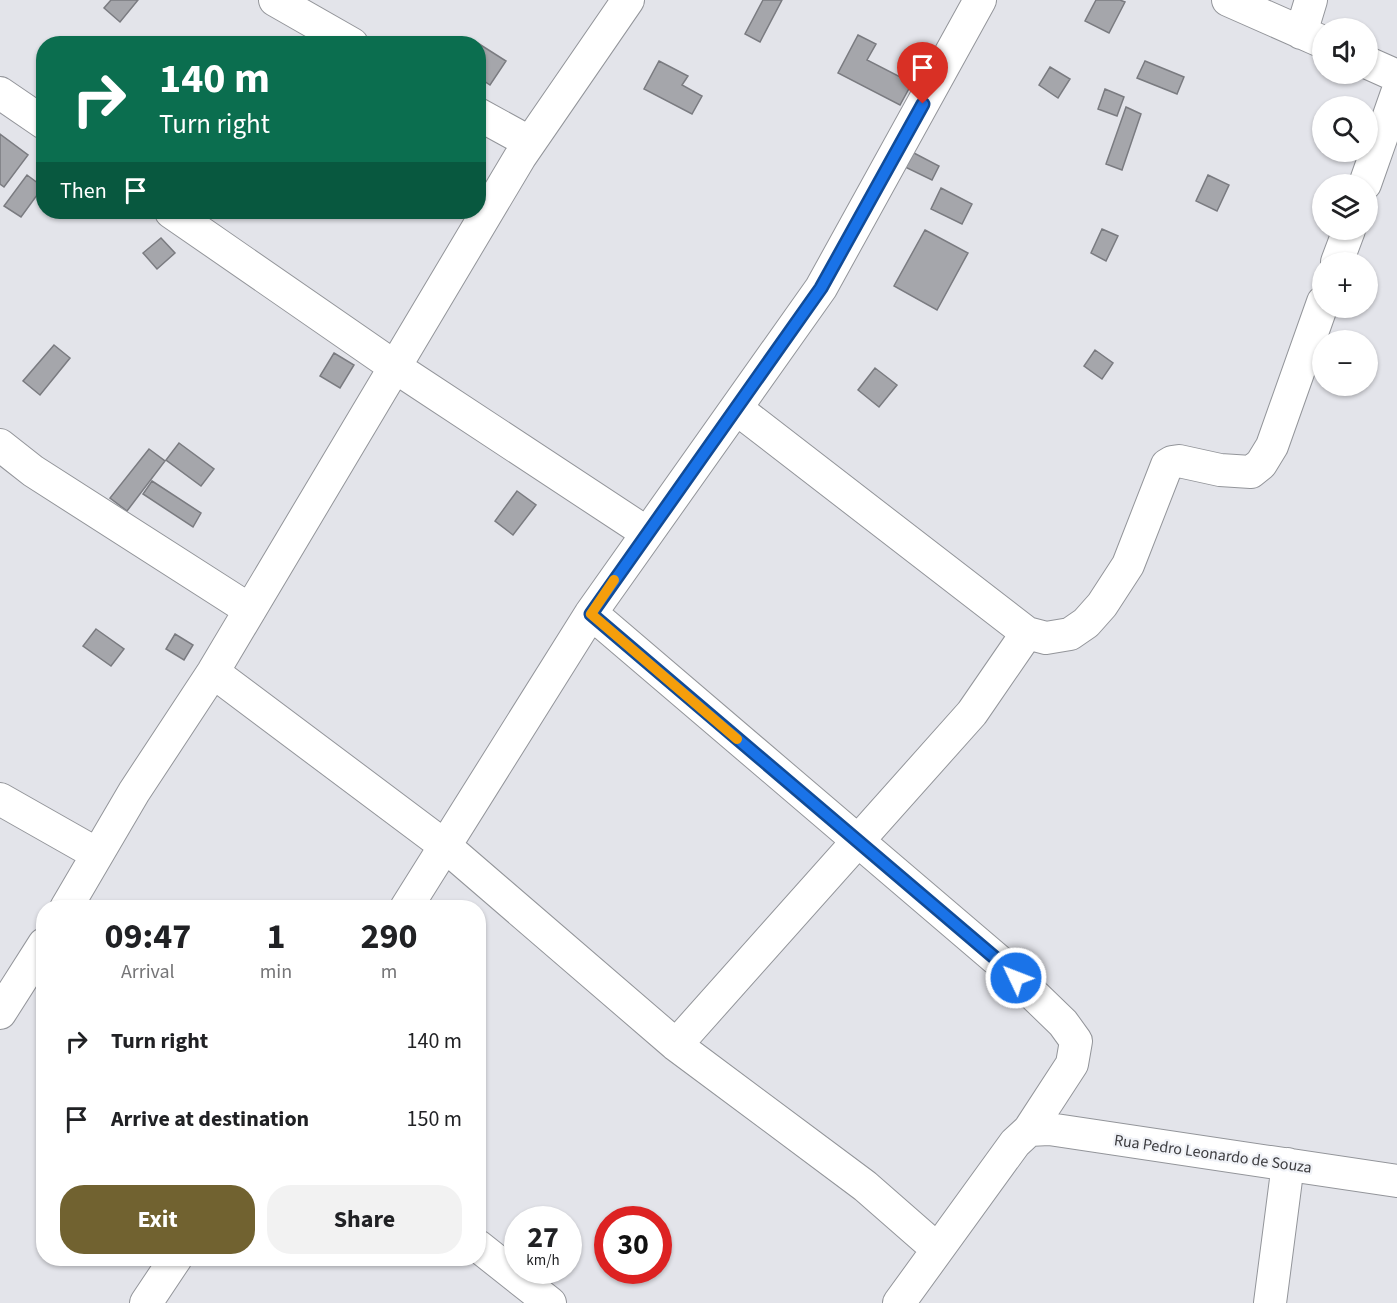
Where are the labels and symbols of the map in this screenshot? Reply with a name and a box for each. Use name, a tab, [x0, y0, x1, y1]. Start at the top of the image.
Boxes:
pin	[897, 42, 948, 104]
position arrow	[984, 946, 1048, 1010]
street label: Rua Pedro Leonardo de Souza	[1113, 1129, 1313, 1179]
speed limit sign: 30	[594, 1206, 672, 1284]

